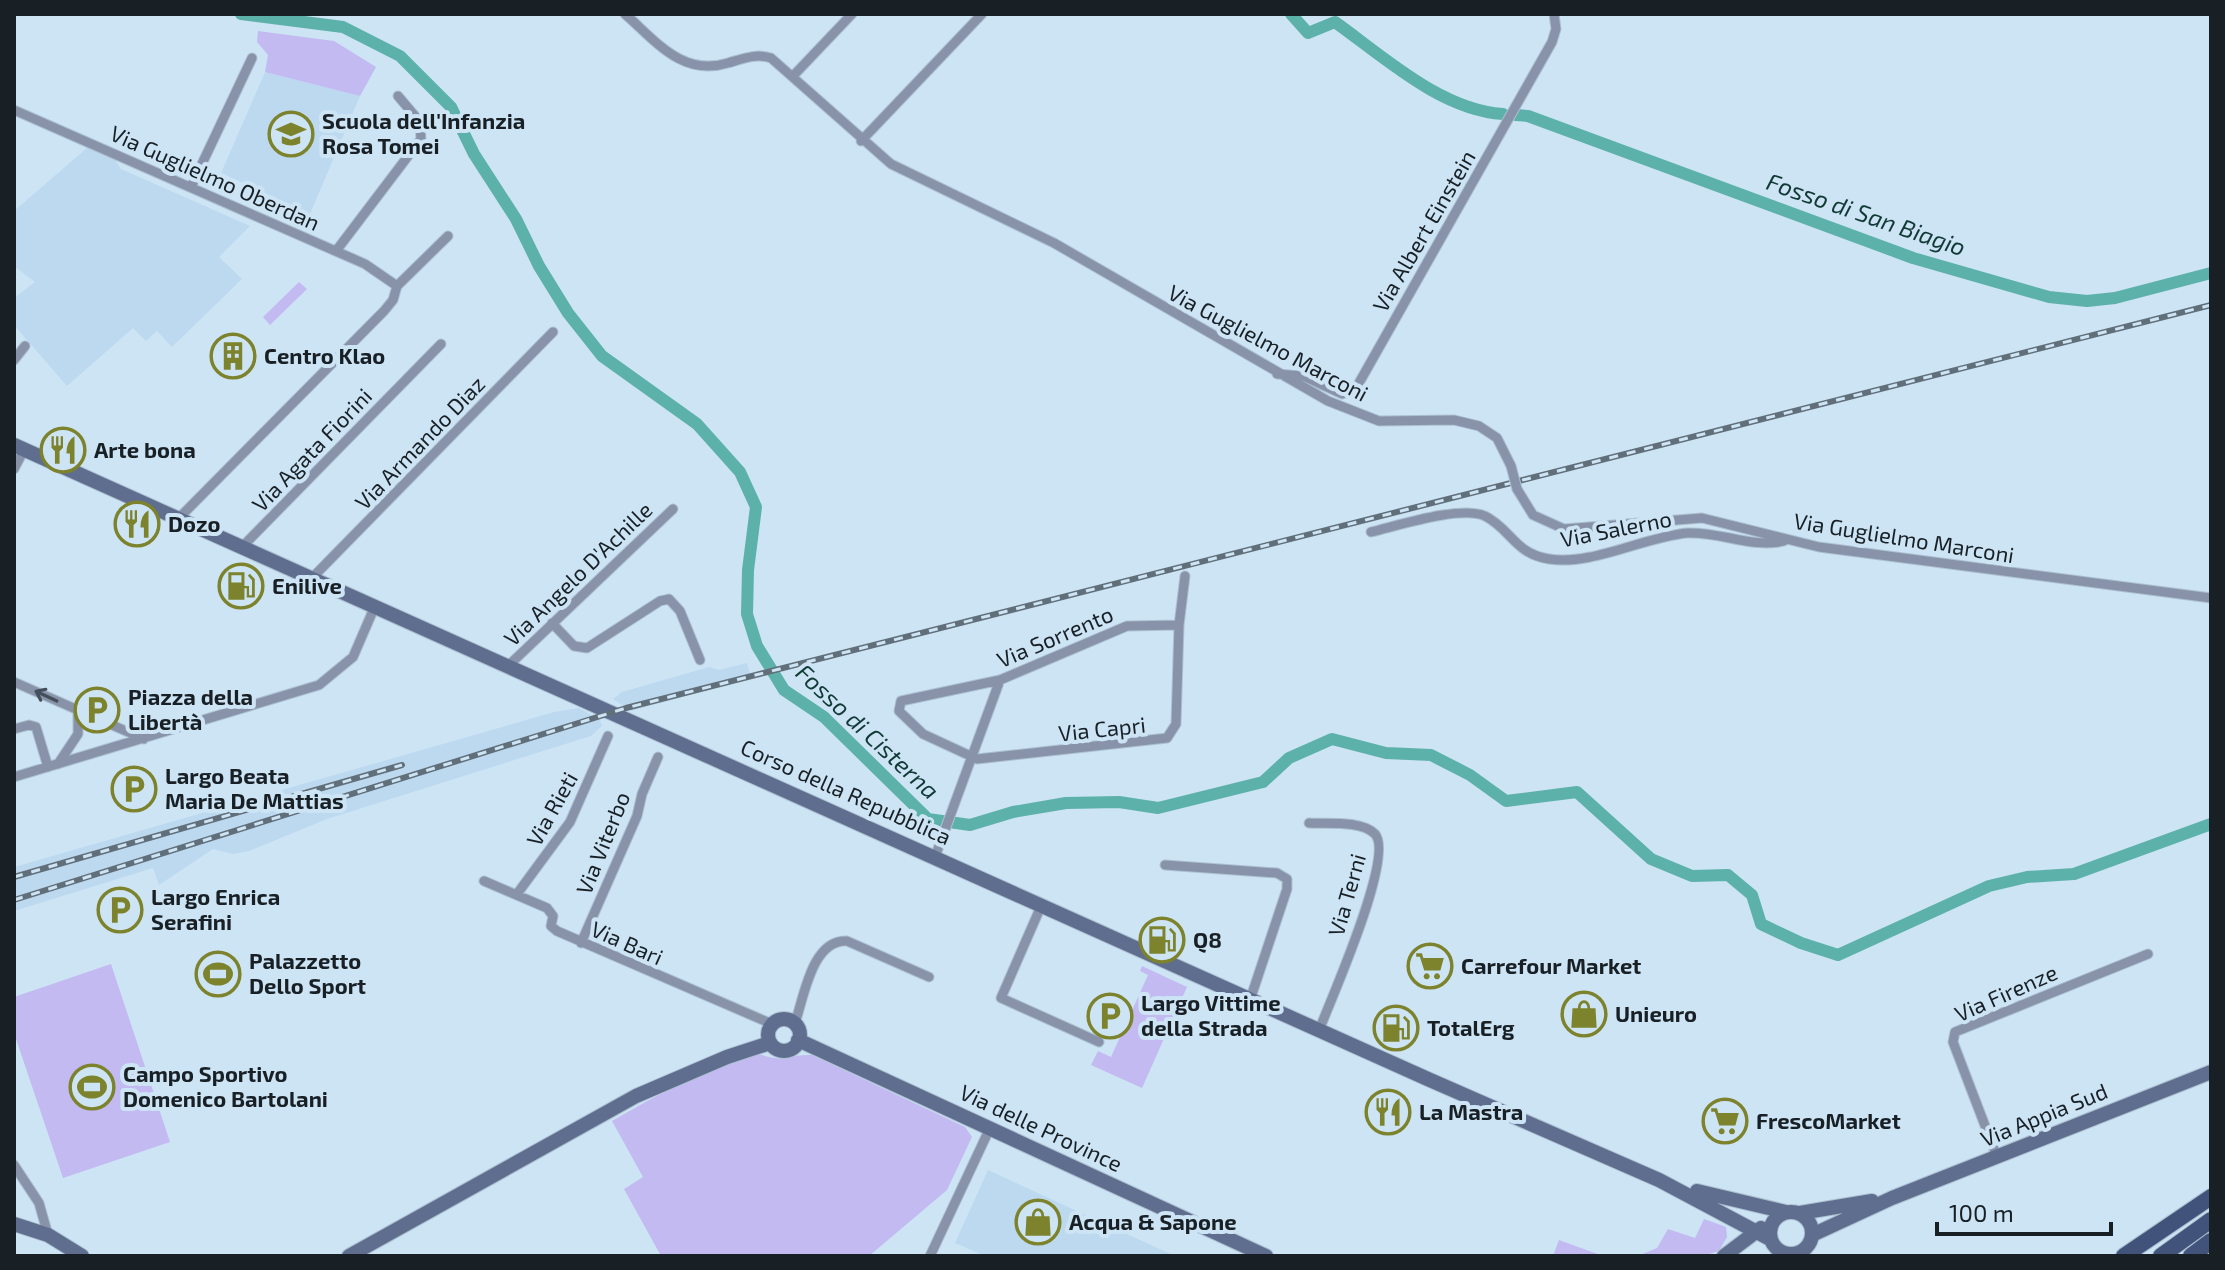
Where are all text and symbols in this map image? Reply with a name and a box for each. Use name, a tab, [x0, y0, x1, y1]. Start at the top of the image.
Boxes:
place label: Scuola dell'Infanzia Rosa Tomei	[322, 107, 525, 158]
school or university icon: Scuola dell'Infanzia Rosa Tomei	[267, 110, 315, 158]
street label: Via Guglielmo Oberdan	[107, 119, 324, 235]
street label: Via Albert Einstein	[1366, 145, 1480, 316]
water label: Fosso di San Biagio	[1763, 166, 1970, 261]
street label: Via Guglielmo Marconi	[1164, 278, 1373, 406]
building icon: Centro Klao	[209, 332, 257, 380]
place label: Centro Klao	[264, 342, 385, 368]
street label: Via Armando Diaz	[349, 370, 490, 514]
street label: Via Agata Fiorini	[246, 382, 377, 516]
restaurant icon: Arte bona	[39, 426, 87, 474]
place label: Arte bona	[94, 436, 196, 462]
street label: Via Angelo D'Achille	[498, 496, 657, 651]
restaurant icon: Dozo	[113, 500, 161, 548]
street label: Via Salerno	[1558, 505, 1674, 552]
street label: Via Guglielmo Marconi	[1792, 507, 2016, 567]
place label: Dozo	[168, 510, 221, 536]
fuel station icon: Enilive	[217, 562, 265, 610]
place label: Enilive	[272, 572, 342, 598]
street label: Via Sorrento	[993, 600, 1117, 672]
water label: Fosso di Cisterna	[790, 657, 946, 805]
place label: Piazza della Libertà	[128, 683, 253, 734]
parking icon: Piazza della Libertà	[73, 686, 121, 734]
one-way arrow	[34, 688, 58, 703]
street label: Via Capri	[1057, 711, 1147, 746]
street label: Corso della Repubblica	[737, 733, 956, 849]
place label: Largo Beata Maria De Mattias	[165, 762, 344, 813]
parking icon: Largo Beata Maria De Mattias	[110, 765, 158, 813]
street label: Via Rieti	[520, 767, 582, 850]
street label: Via Viterbo	[570, 788, 634, 898]
street label: Via Terni	[1322, 851, 1370, 939]
place label: Largo Enrica Serafini	[151, 883, 280, 934]
parking icon: Largo Enrica Serafini	[96, 886, 144, 934]
street label: Via Bari	[587, 915, 667, 969]
fuel station icon: Q8	[1138, 916, 1186, 964]
place label: Q8	[1193, 926, 1222, 953]
supermarket icon: Carrefour Market	[1406, 942, 1454, 990]
place label: Palazzetto Dello Sport	[249, 947, 366, 998]
sports icon: Palazzetto Dello Sport	[194, 950, 242, 998]
place label: Carrefour Market	[1461, 952, 1641, 978]
street label: Via Firenze	[1950, 958, 2061, 1026]
place label: Largo Vittime della Strada	[1141, 989, 1281, 1040]
shop icon: Unieuro	[1560, 990, 1608, 1038]
parking icon: Largo Vittime della Strada	[1086, 992, 1134, 1040]
place label: Unieuro	[1615, 1000, 1697, 1026]
fuel station icon: TotalErg	[1372, 1004, 1420, 1052]
place label: TotalErg	[1427, 1014, 1515, 1040]
place label: Campo Sportivo Domenico Bartolani	[123, 1060, 328, 1111]
sports icon: Campo Sportivo Domenico Bartolani	[68, 1063, 116, 1111]
street label: Via Appia Sud	[1976, 1077, 2111, 1151]
street label: Via delle Province	[956, 1078, 1127, 1176]
restaurant icon: La Mastra	[1364, 1088, 1412, 1136]
supermarket icon: FrescoMarket	[1701, 1097, 1749, 1145]
place label: La Mastra	[1419, 1098, 1523, 1124]
place label: FrescoMarket	[1756, 1107, 1901, 1133]
scale bar	[1937, 1186, 2111, 1236]
shop icon: Acqua & Sapone	[1014, 1198, 1062, 1246]
text: 100 m	[1949, 1198, 2014, 1227]
place label: Acqua & Sapone	[1069, 1208, 1237, 1234]

